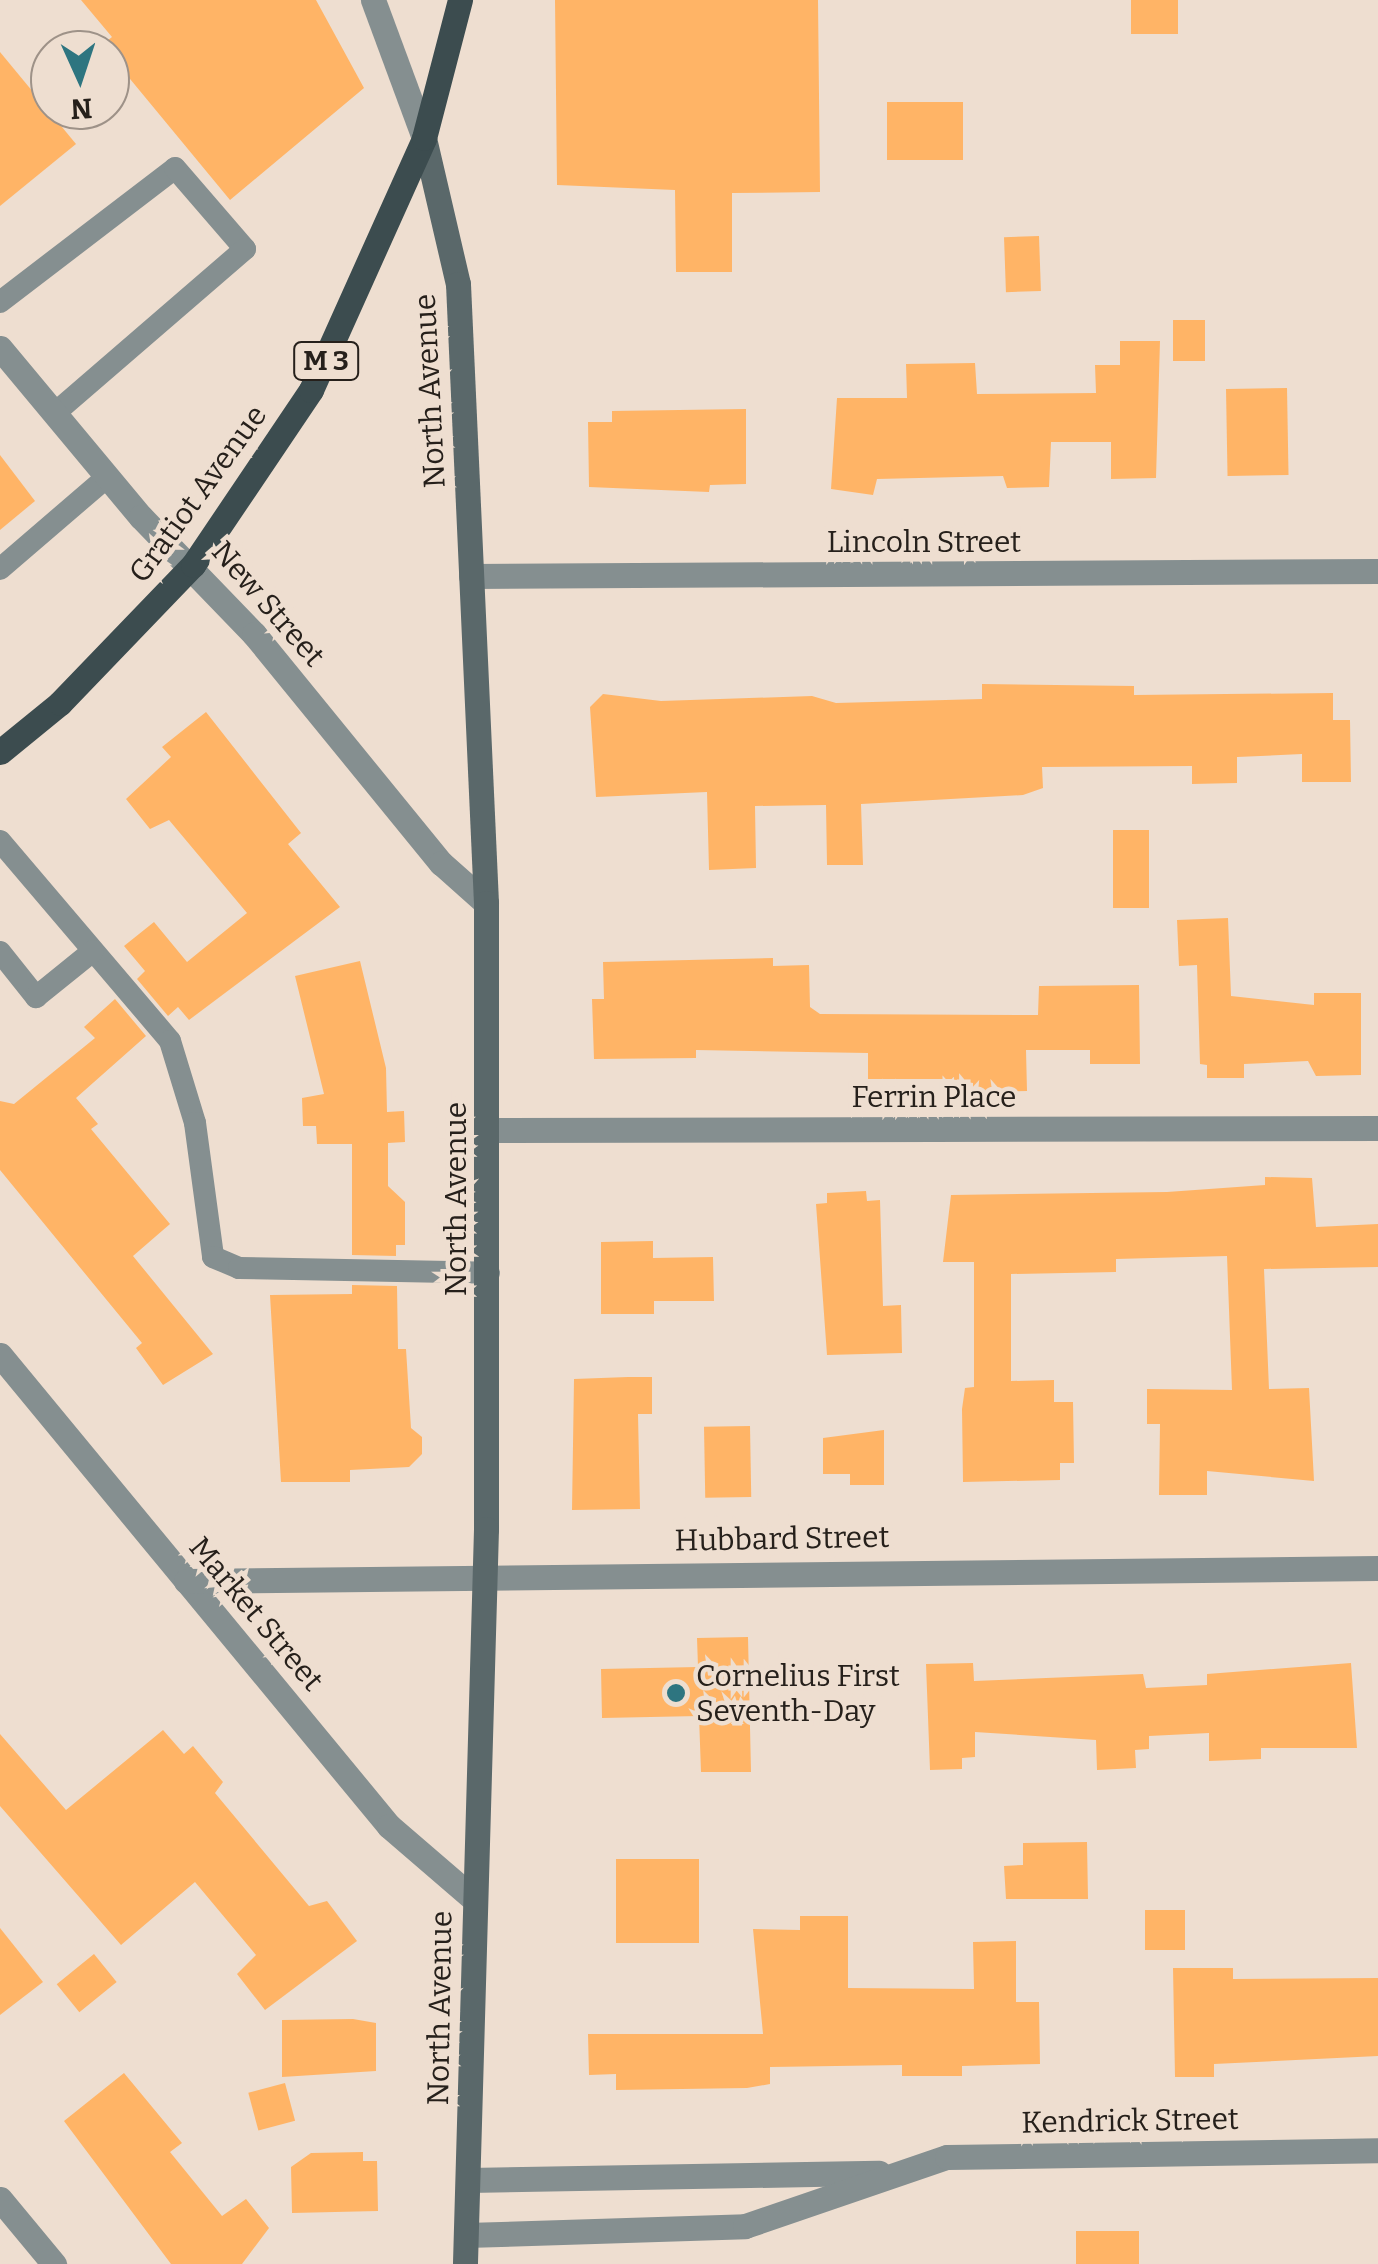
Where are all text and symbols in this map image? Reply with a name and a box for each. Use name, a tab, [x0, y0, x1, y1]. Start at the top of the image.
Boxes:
north arrow	[30, 30, 130, 130]
text: N	[70, 91, 93, 126]
street label: North Avenue	[407, 293, 453, 489]
road number: M 3	[291, 338, 361, 384]
street label: Gratiot Avenue	[122, 398, 274, 590]
street label: Lincoln Street	[827, 524, 1021, 560]
street label: New Street	[204, 534, 332, 674]
street label: Ferrin Place	[852, 1079, 1016, 1115]
street label: North Avenue	[438, 1102, 474, 1296]
street label: Hubbard Street	[674, 1519, 890, 1559]
street label: Market Street	[181, 1530, 331, 1698]
place label: Cornelius First Seventh-Day	[696, 1658, 900, 1728]
marker: Cornelius First Seventh-Day	[665, 1682, 687, 1704]
street label: North Avenue	[420, 1910, 460, 2106]
street label: Kendrick Street	[1021, 2101, 1239, 2141]

